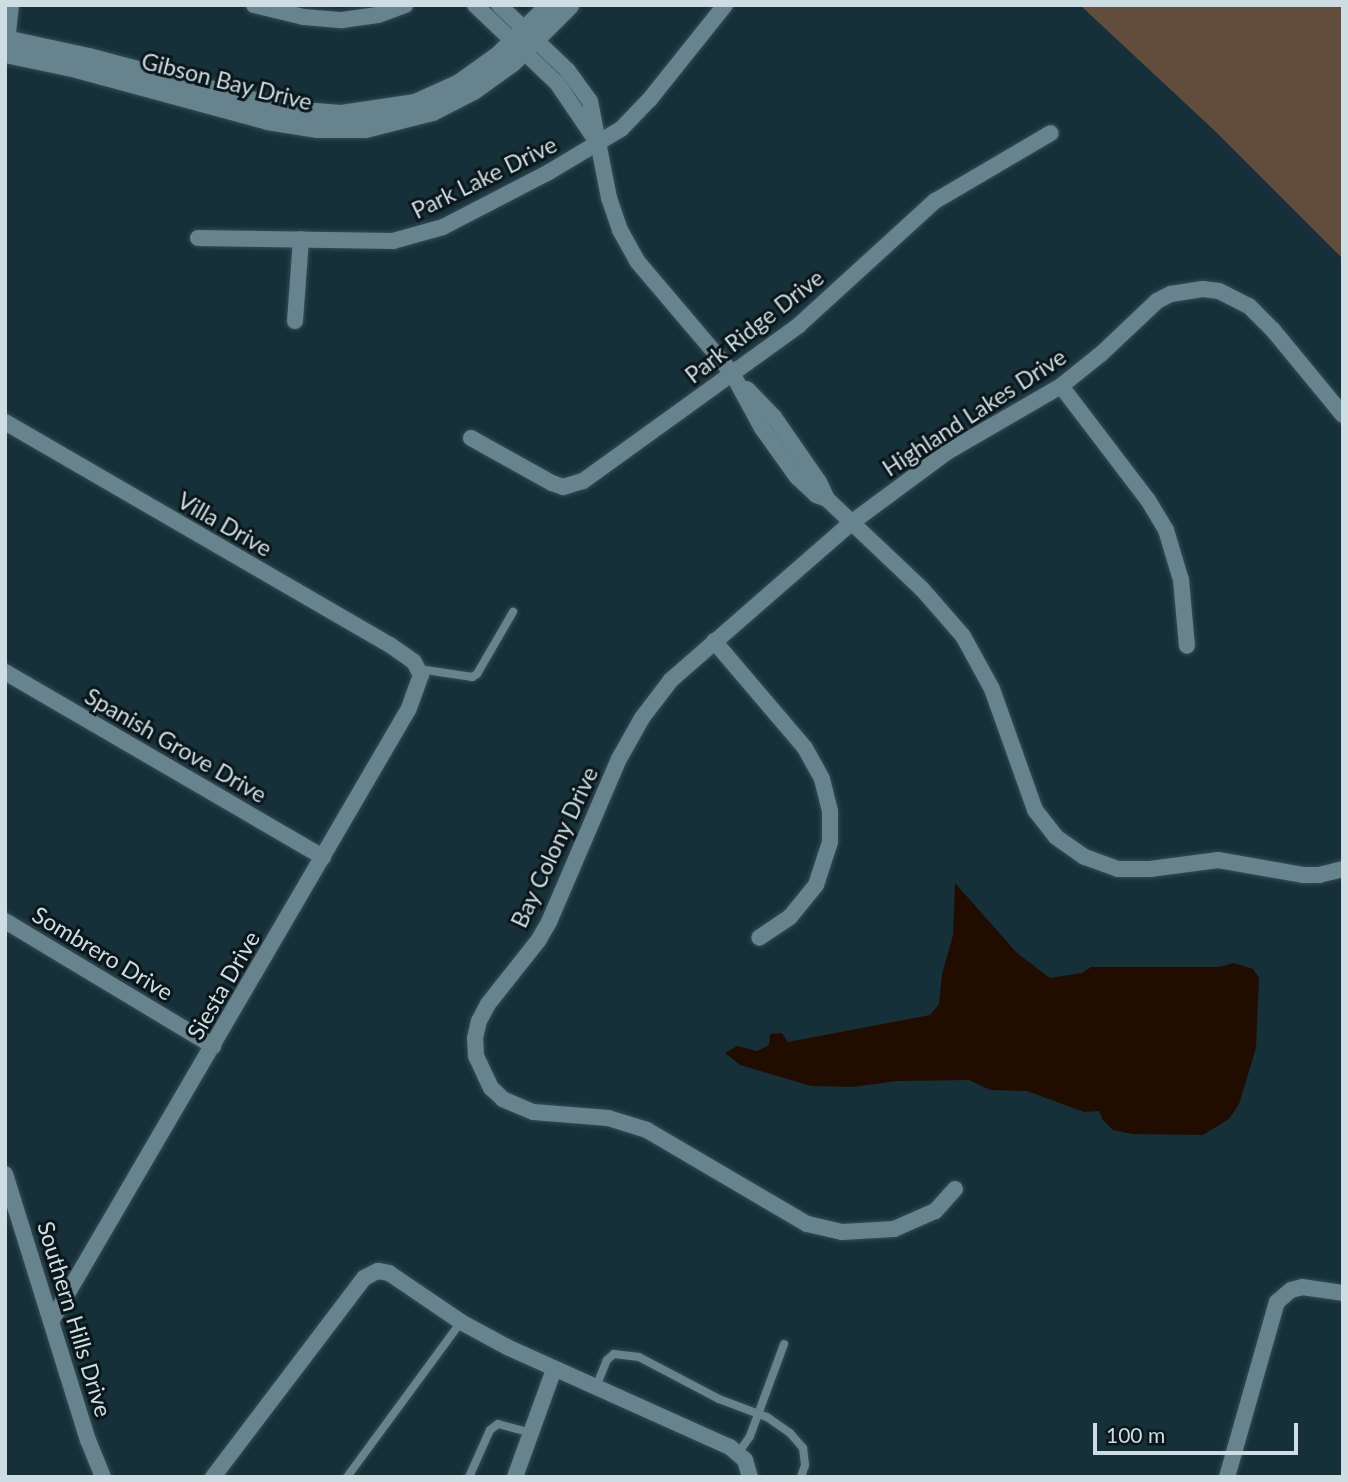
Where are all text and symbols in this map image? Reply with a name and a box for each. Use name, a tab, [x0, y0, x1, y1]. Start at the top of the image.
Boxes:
street label: Gibson Bay Drive	[139, 46, 315, 116]
street label: Park Lake Drive	[407, 130, 561, 224]
street label: Park Ridge Drive	[679, 263, 829, 389]
street label: Highland Lakes Drive	[877, 342, 1071, 482]
street label: Villa Drive	[173, 486, 277, 562]
street label: Spanish Grove Drive	[80, 682, 272, 808]
street label: Bay Colony Drive	[504, 762, 604, 932]
street label: Sombrero Drive	[28, 900, 178, 1006]
street label: Siesta Drive	[181, 926, 265, 1044]
street label: Southern Hills Drive	[32, 1218, 118, 1420]
scale bar	[1096, 1408, 1301, 1452]
text: 100 m	[1106, 1422, 1165, 1447]

